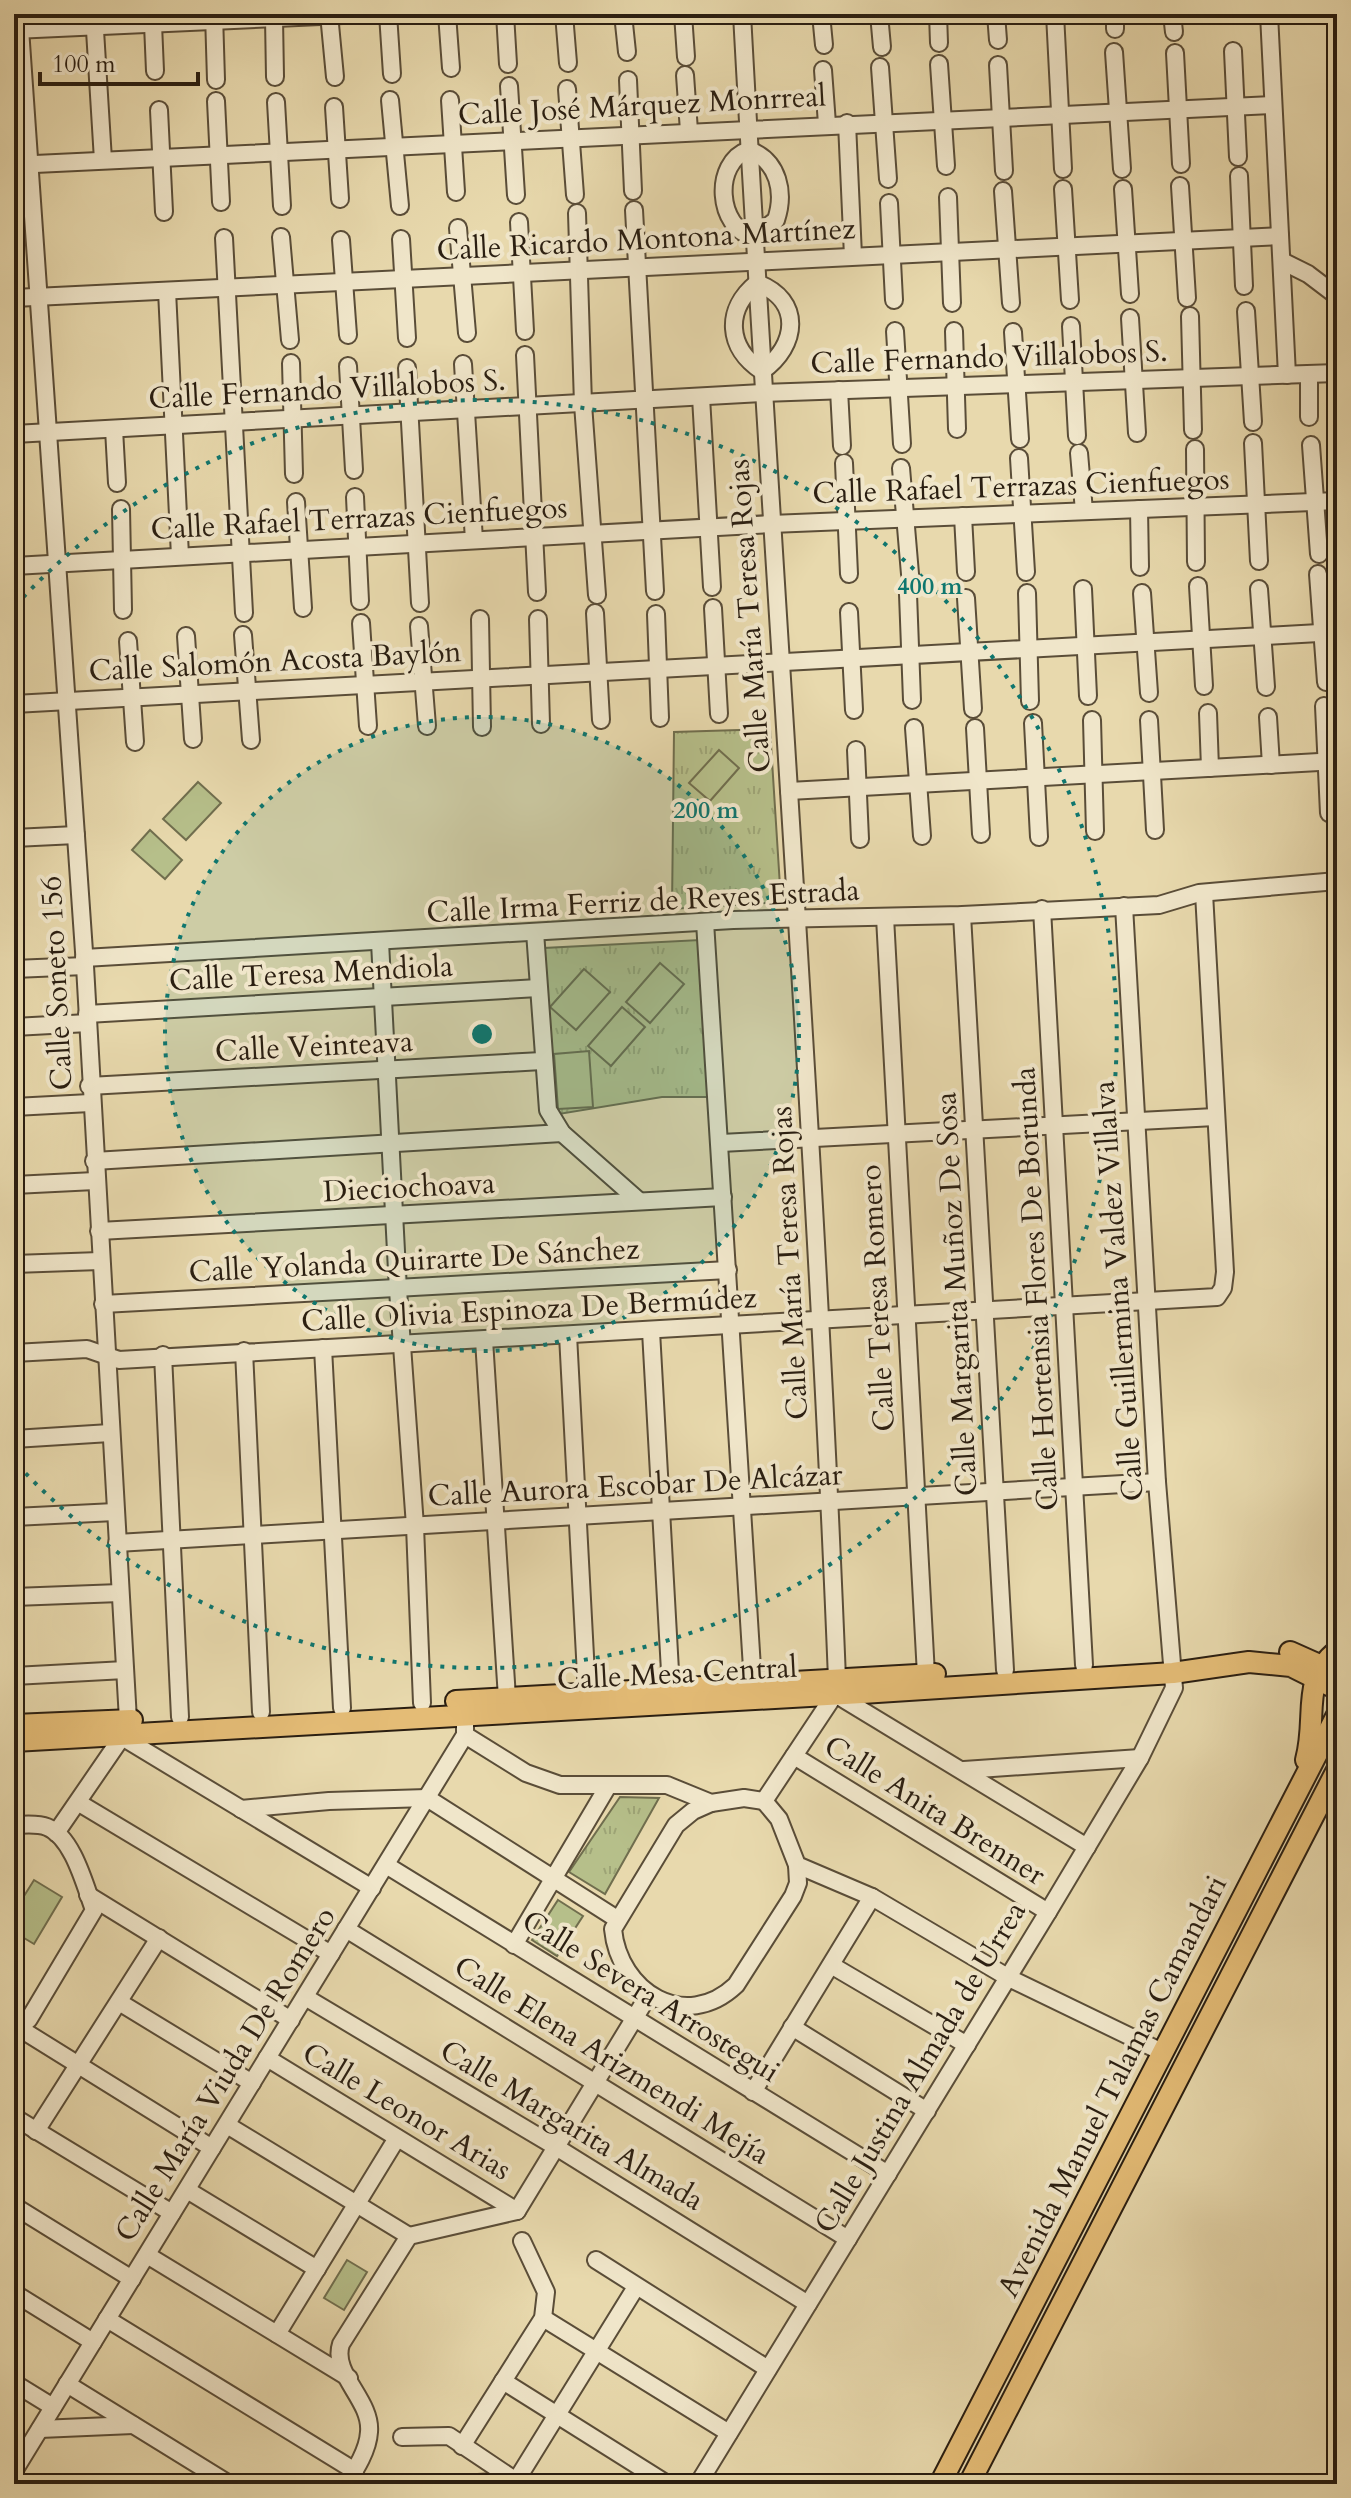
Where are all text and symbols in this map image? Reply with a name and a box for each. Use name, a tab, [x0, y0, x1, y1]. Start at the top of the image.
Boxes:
scale bar	[40, 36, 198, 86]
text: 100 m	[52, 48, 116, 81]
street label: Calle José Márquez Monrreal	[457, 75, 827, 136]
street label: Calle Ricardo Montona Martínez	[436, 208, 857, 271]
street label: Calle Fernando Villalobos S.	[810, 331, 1168, 384]
street label: Calle Fernando Villalobos S.	[147, 360, 507, 419]
street label: Calle María Teresa Rojas	[718, 458, 781, 774]
street label: Calle Rafael Terrazas Cienfuegos	[812, 459, 1230, 514]
street label: Calle Rafael Terrazas Cienfuegos	[150, 487, 568, 550]
text: 400 m	[897, 570, 964, 603]
street label: Calle Salomón Acosta Baylón	[88, 631, 462, 692]
text: 200 m	[673, 794, 740, 827]
street label: Calle Irma Ferriz de Reyes Estrada	[426, 870, 861, 933]
street label: Calle Soneto 156	[30, 875, 83, 1091]
street label: Calle Teresa Mendiola	[168, 946, 454, 1001]
centre of rings	[468, 1020, 496, 1048]
street label: Calle Veinteava	[214, 1021, 414, 1072]
street label: Calle Hortensia Flores De Borunda	[1004, 1066, 1069, 1512]
street label: Calle Guillermina Valdez Villalva	[1083, 1079, 1154, 1503]
street label: Calle Margarita Muñoz De Sosa	[925, 1091, 988, 1497]
street label: Calle María Teresa Rojas	[761, 1105, 818, 1421]
street label: Dieciochoava	[322, 1163, 496, 1212]
street label: Calle Teresa Romero	[850, 1163, 905, 1432]
street label: Calle Yolanda Quirarte De Sánchez	[188, 1228, 641, 1293]
street label: Calle Olivia Espinoza De Bermúdez	[300, 1277, 758, 1342]
street label: Calle Aurora Escobar De Alcázar	[427, 1454, 843, 1517]
street label: Calle Mesa Central	[556, 1647, 799, 1700]
street label: Calle Anita Brenner	[816, 1726, 1053, 1895]
street label: Avenida Manuel Talamas Camandari	[988, 1868, 1237, 2304]
street label: Calle Justina Almada de Urrea	[805, 1894, 1036, 2241]
street label: Calle María Viuda De Romero	[105, 1899, 346, 2249]
street label: Calle Severa Arrostegui	[514, 1900, 787, 2092]
street label: Calle Elena Arizmendi Mejía	[446, 1946, 777, 2175]
street label: Calle Margarita Almada	[432, 2030, 711, 2221]
street label: Calle Leonor Arias	[295, 2033, 519, 2190]

